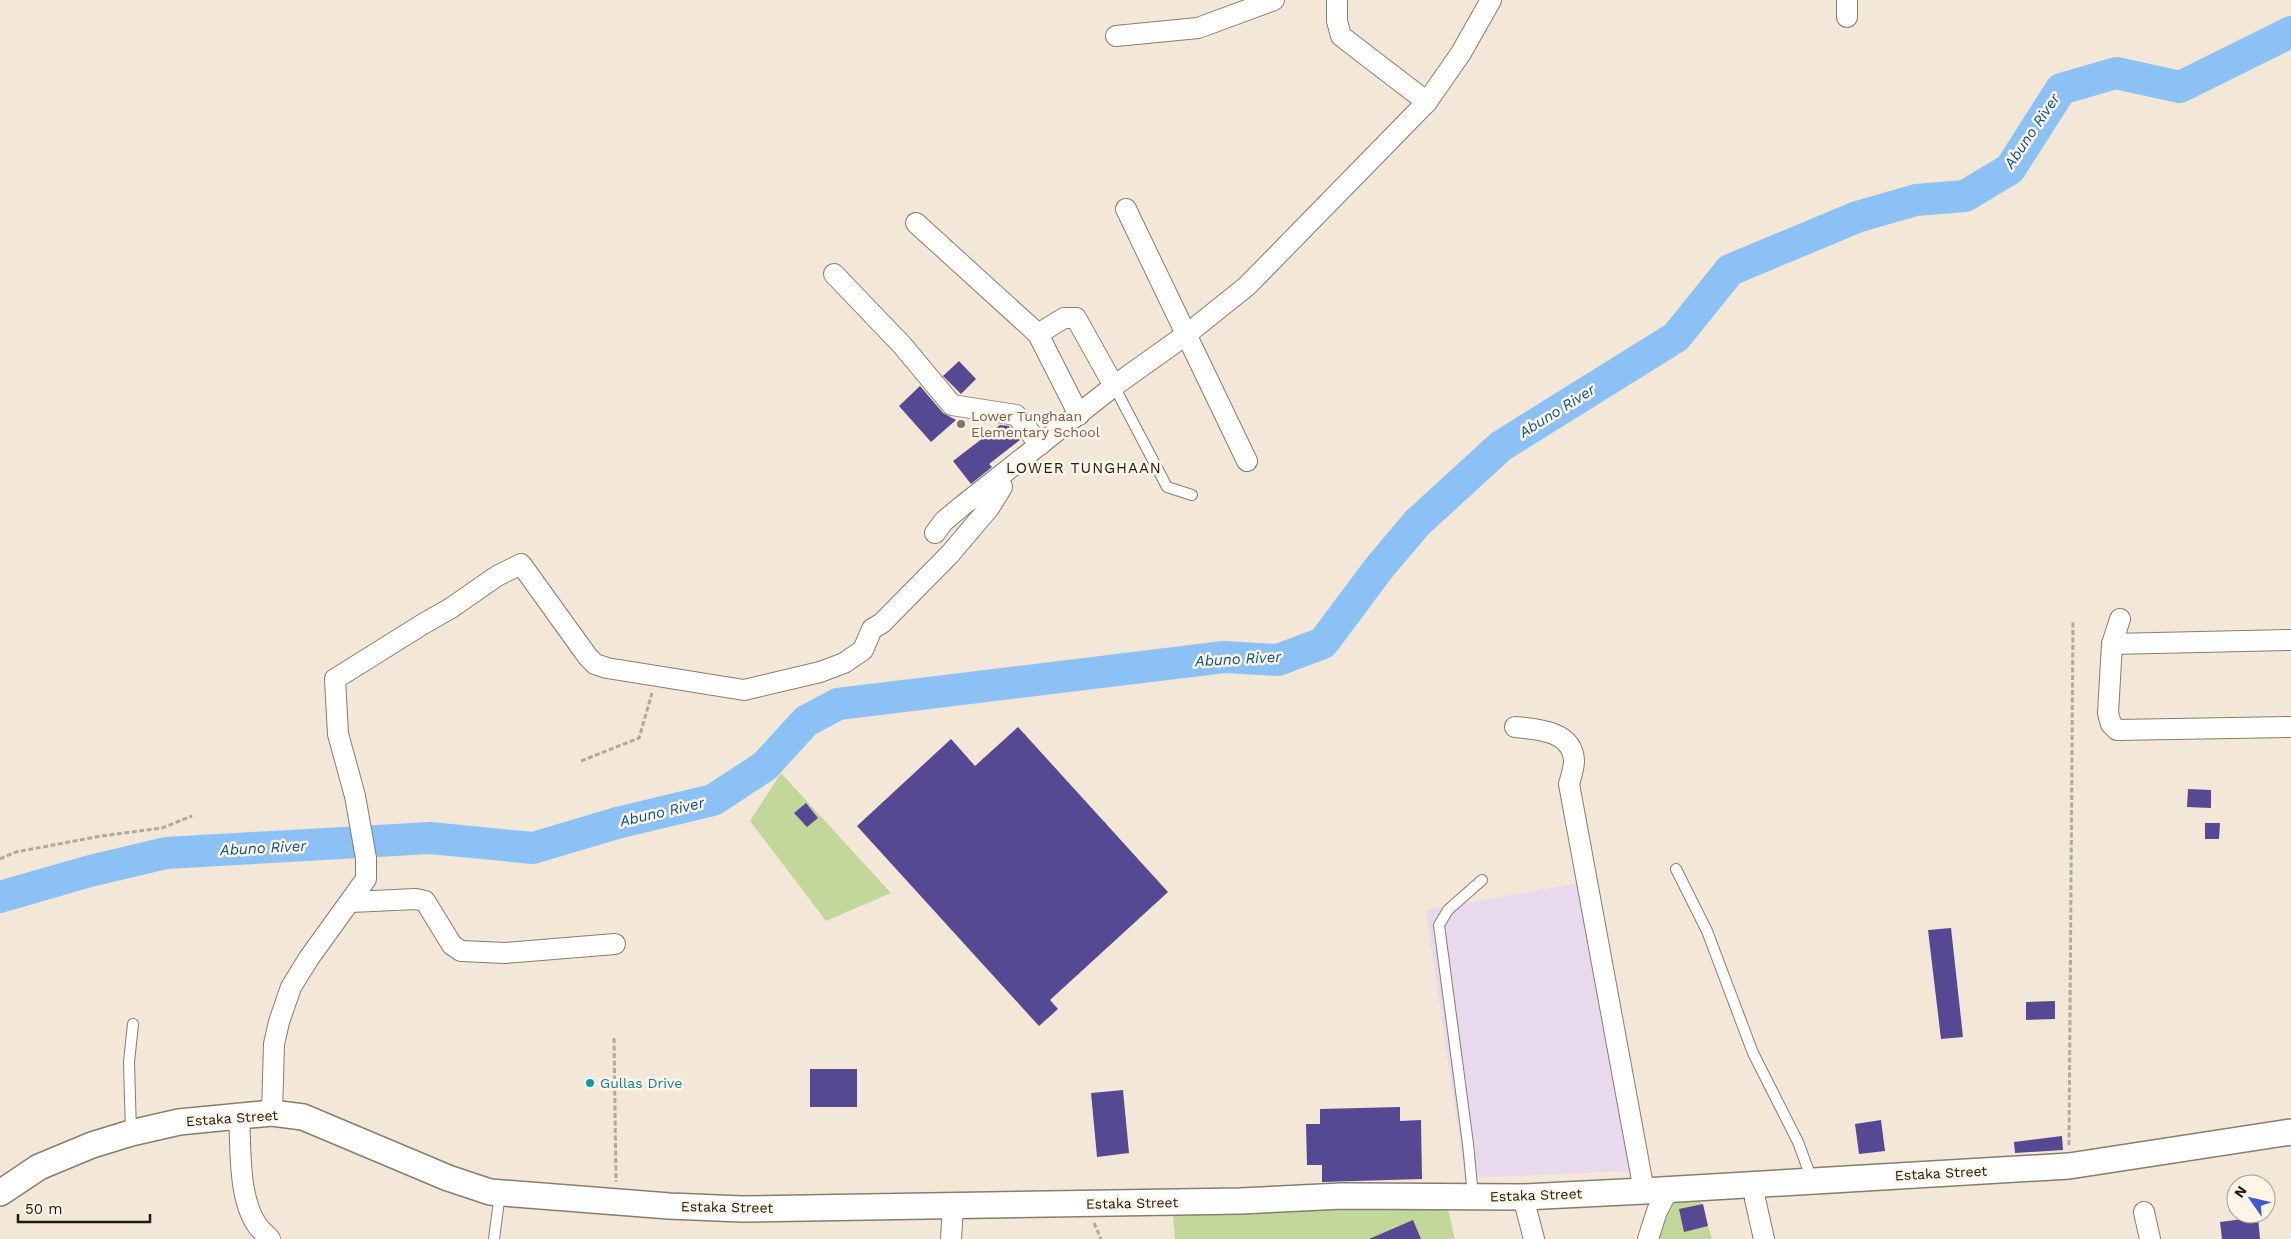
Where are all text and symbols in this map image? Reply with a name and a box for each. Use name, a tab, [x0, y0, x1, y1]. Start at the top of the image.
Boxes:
water label: Abuno River	[2000, 89, 2064, 173]
water label: Abuno River	[1515, 380, 1599, 442]
place label: Lower Tunghaan Elementary School	[971, 408, 1101, 440]
marker: Lower Tunghaan Elementary School	[955, 418, 967, 430]
district label: LOWER TUNGHAAN	[1006, 459, 1162, 477]
water label: Abuno River	[1194, 648, 1283, 670]
water label: Abuno River	[617, 793, 707, 831]
water label: Abuno River	[219, 837, 308, 859]
place label: Gullas Drive	[600, 1075, 682, 1091]
marker: Gullas Drive	[584, 1077, 596, 1089]
street label: Estaka Street	[185, 1107, 279, 1129]
street label: Estaka Street	[1894, 1163, 1988, 1183]
north arrow	[2226, 1174, 2276, 1224]
text: N	[2231, 1183, 2250, 1201]
street label: Estaka Street	[1490, 1185, 1583, 1205]
scale bar	[18, 1192, 150, 1224]
street label: Estaka Street	[1086, 1194, 1178, 1212]
street label: Estaka Street	[681, 1198, 773, 1216]
text: 50 m	[25, 1200, 62, 1218]

